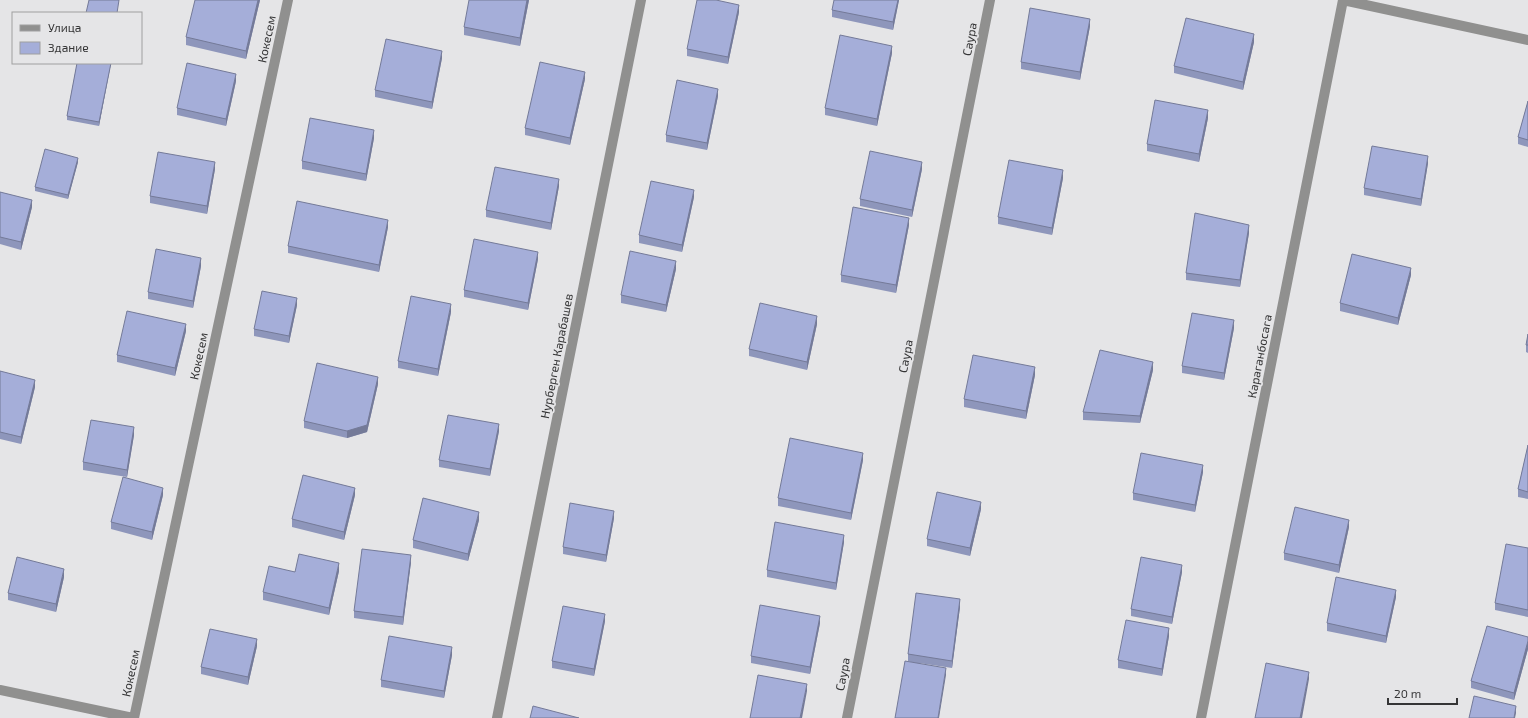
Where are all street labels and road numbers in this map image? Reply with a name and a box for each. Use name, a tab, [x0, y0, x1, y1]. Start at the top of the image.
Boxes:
street label: Кокесем	[254, 14, 278, 64]
street label: Саура	[959, 21, 980, 57]
street label: Нурберген Карабашев	[537, 292, 576, 420]
street label: Караганбосага	[1244, 313, 1274, 399]
street label: Кокесем	[186, 331, 210, 381]
street label: Саура	[895, 338, 916, 374]
street label: Кокесем	[118, 648, 142, 698]
street label: Саура	[832, 656, 853, 692]

